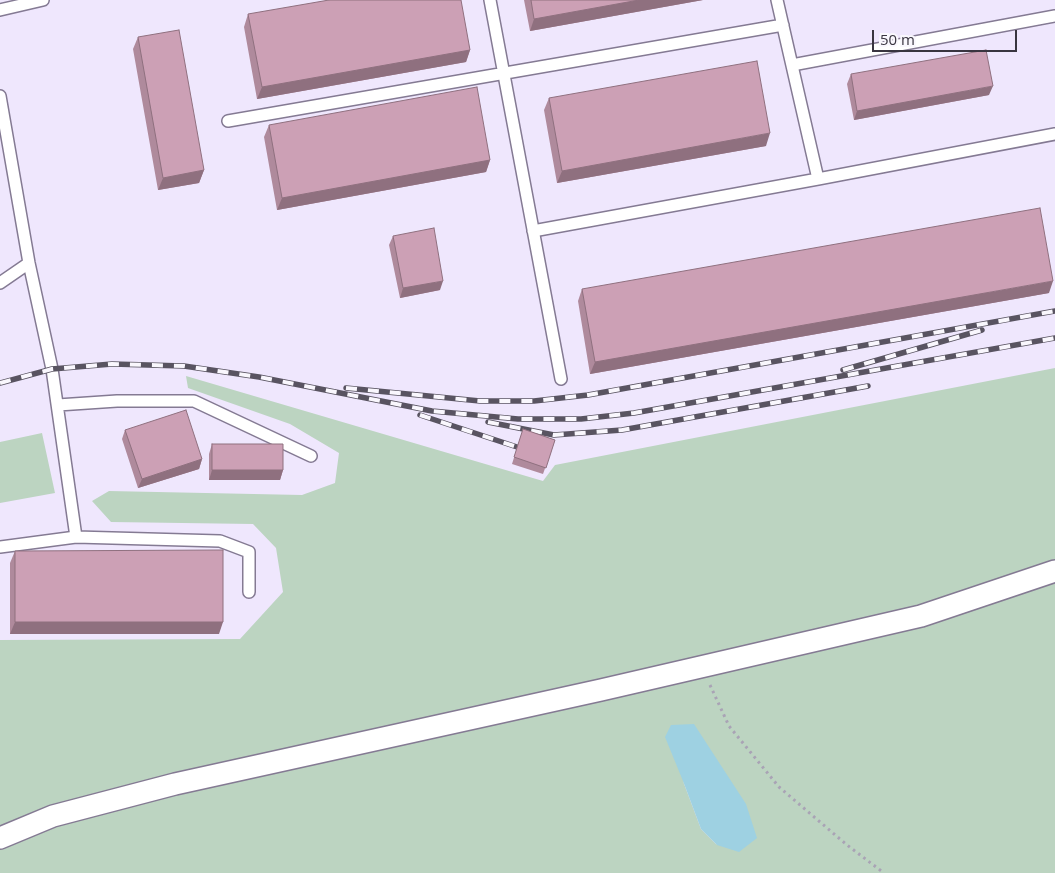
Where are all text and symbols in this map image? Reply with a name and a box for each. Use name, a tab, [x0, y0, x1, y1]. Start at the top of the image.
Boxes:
scale bar	[875, 20, 1020, 52]
text: 50 m	[880, 29, 915, 49]

